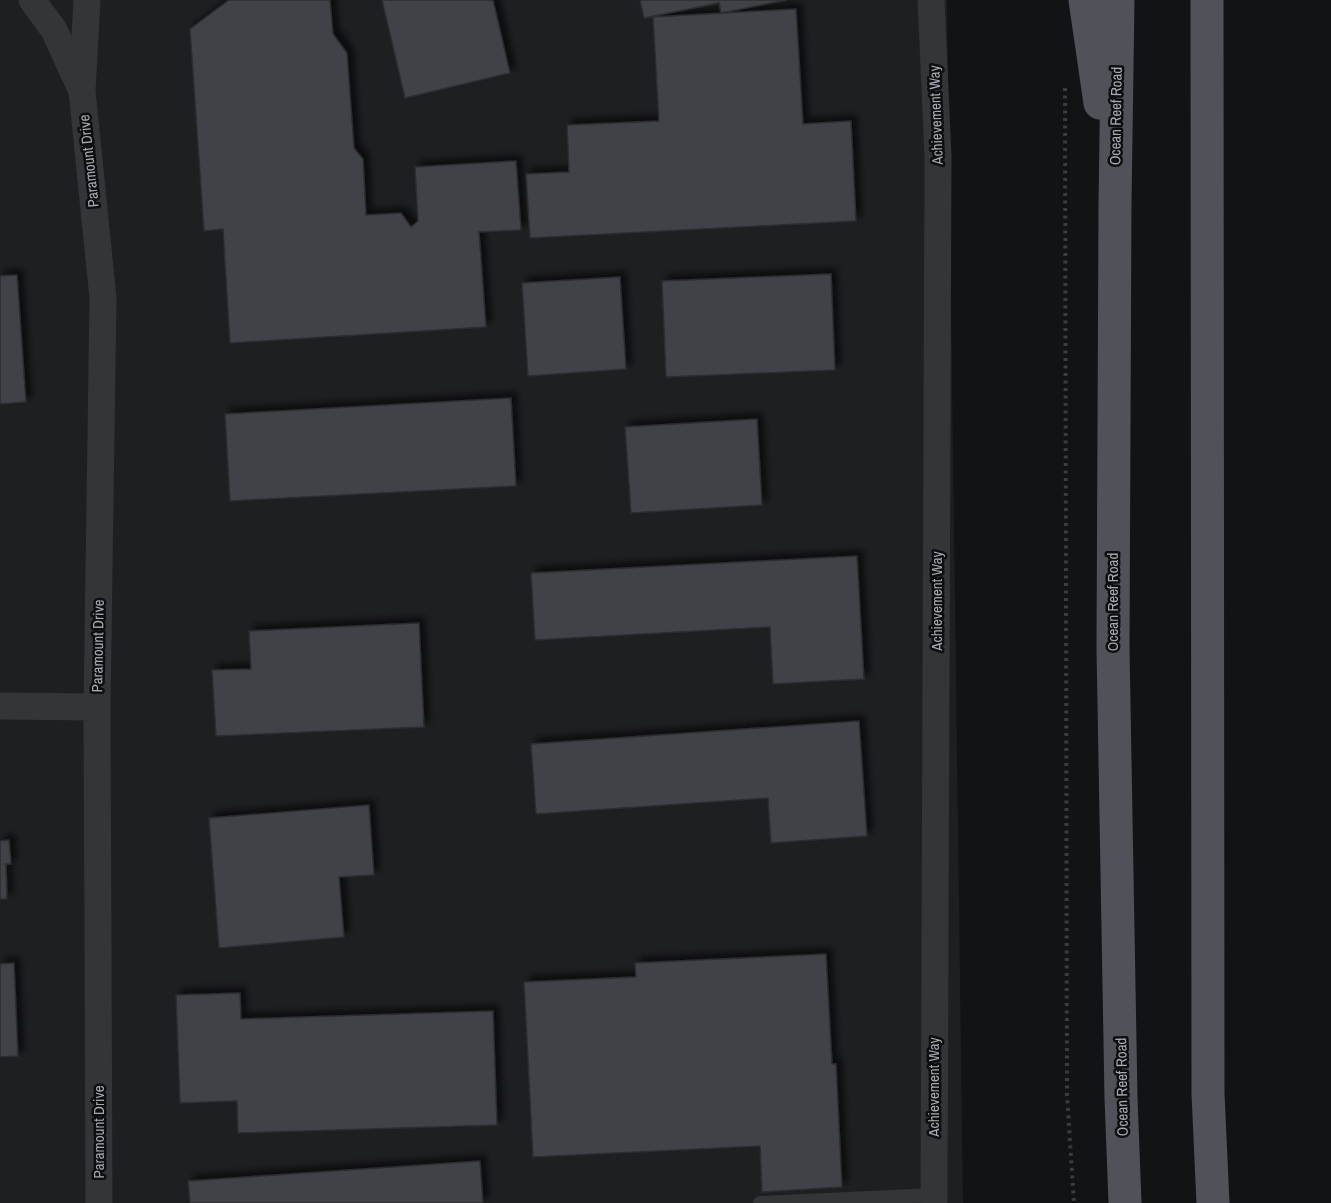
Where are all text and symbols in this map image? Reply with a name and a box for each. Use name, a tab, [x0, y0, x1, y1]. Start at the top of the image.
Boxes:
street label: Achievement Way	[923, 64, 948, 166]
street label: Ocean Reef Road	[1104, 67, 1127, 165]
street label: Paramount Drive	[73, 114, 104, 208]
street label: Achievement Way	[926, 550, 947, 652]
street label: Ocean Reef Road	[1102, 553, 1123, 651]
street label: Paramount Drive	[86, 599, 109, 693]
street label: Achievement Way	[923, 1036, 944, 1138]
street label: Ocean Reef Road	[1110, 1038, 1133, 1136]
street label: Paramount Drive	[88, 1085, 109, 1178]

